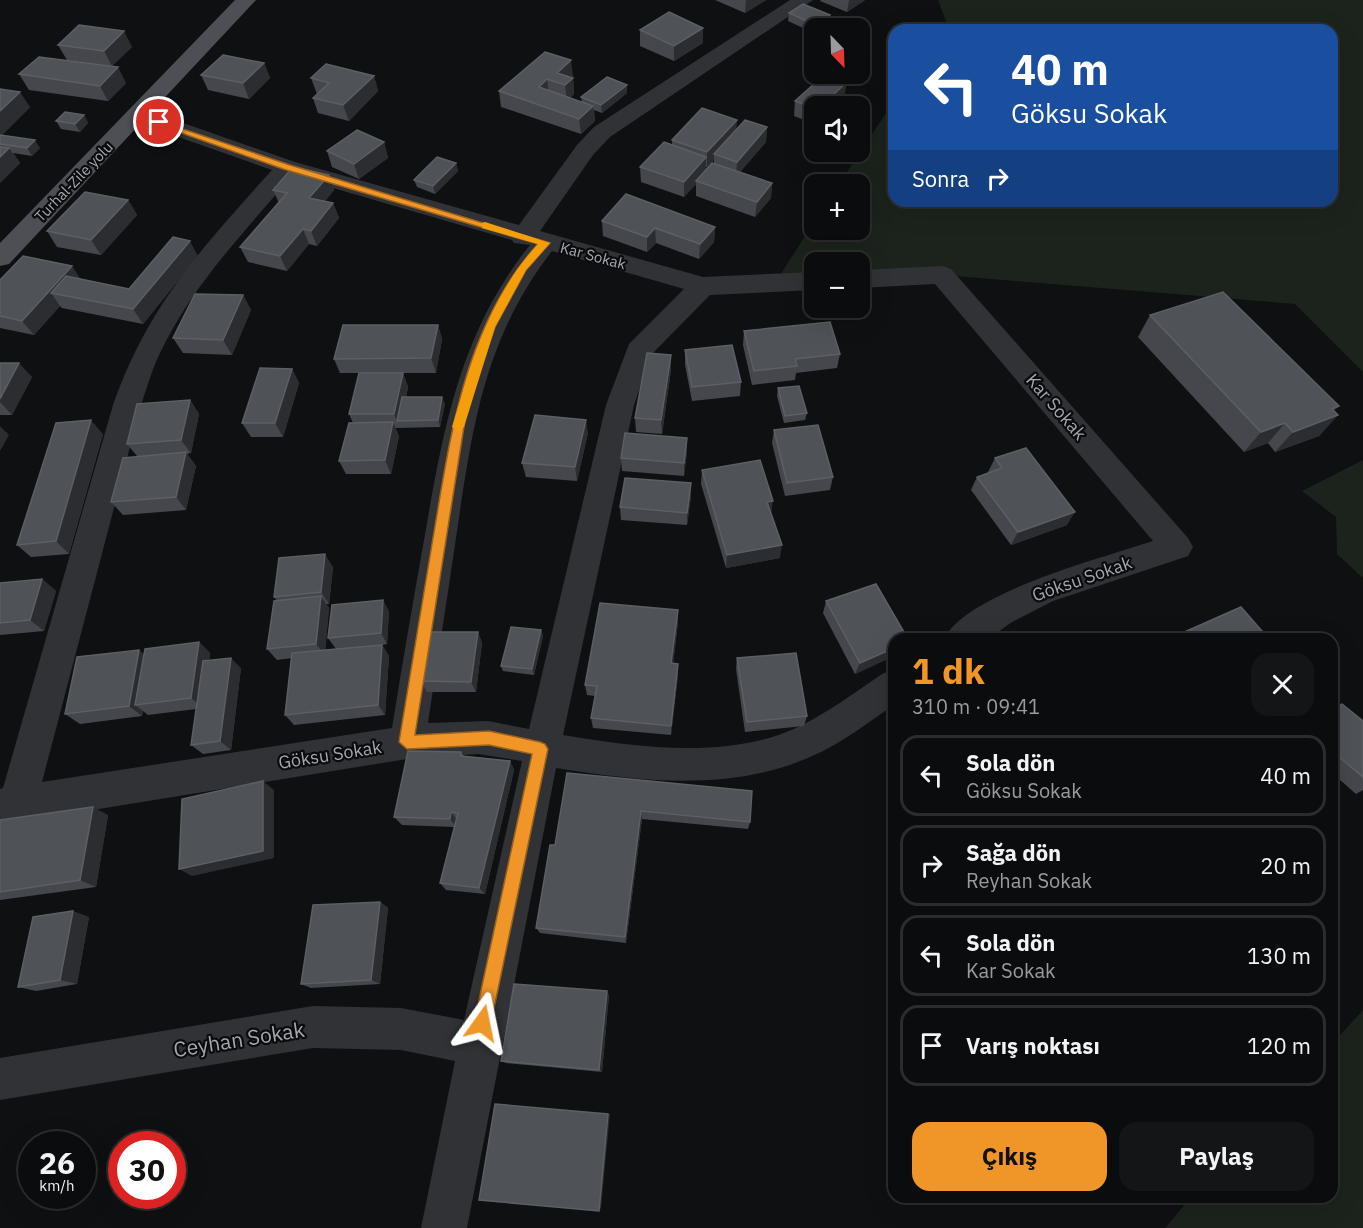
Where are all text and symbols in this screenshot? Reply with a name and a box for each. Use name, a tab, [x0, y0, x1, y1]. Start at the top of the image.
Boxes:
north arrow	[804, 18, 870, 84]
map controls	[804, 18, 870, 318]
text: 40 m	[1011, 42, 1109, 97]
icon: left	[912, 48, 990, 126]
text: Göksu Sokak	[1011, 95, 1167, 130]
pin	[133, 96, 184, 147]
button: sound	[804, 96, 870, 162]
icon: arrive	[142, 105, 175, 138]
street label: Turhal-Zile yolu	[31, 137, 117, 226]
icon: right	[981, 162, 1014, 195]
text: Sonra	[912, 164, 969, 193]
button: +	[804, 174, 870, 240]
street label: Kar Sokak	[558, 238, 628, 273]
button: −	[804, 252, 870, 318]
street label: Kar Sokak	[1021, 369, 1092, 445]
street label: Göksu Sokak	[1029, 551, 1135, 606]
text: 1 dk	[912, 647, 985, 694]
button: close	[1251, 653, 1314, 716]
text: 310 m · 09:41	[912, 693, 1040, 720]
street label: Göksu Sokak	[277, 735, 384, 774]
text: Sola dön	[966, 748, 1055, 777]
icon: left	[915, 759, 948, 792]
text: 40 m	[1260, 761, 1311, 790]
text: Göksu Sokak	[966, 777, 1082, 804]
text: Sağa dön	[966, 838, 1061, 867]
icon: right	[915, 849, 948, 882]
text: 20 m	[1260, 851, 1311, 880]
text: Reyhan Sokak	[966, 867, 1092, 894]
text: Sola dön	[966, 928, 1055, 957]
icon: left	[915, 939, 948, 972]
text: 130 m	[1247, 941, 1311, 970]
text: Kar Sokak	[966, 957, 1056, 984]
position arrow	[450, 991, 514, 1055]
street label: Ceyhan Sokak	[171, 1015, 306, 1063]
icon: arrive	[915, 1029, 948, 1062]
text: Varış noktası	[966, 1031, 1100, 1060]
text: 120 m	[1247, 1031, 1311, 1060]
button: Çıkış	[912, 1122, 1107, 1191]
button: Paylaş	[1119, 1122, 1314, 1191]
speed limit sign: 30	[108, 1131, 186, 1209]
text: 26	[39, 1143, 75, 1182]
text: km/h	[39, 1176, 75, 1195]

